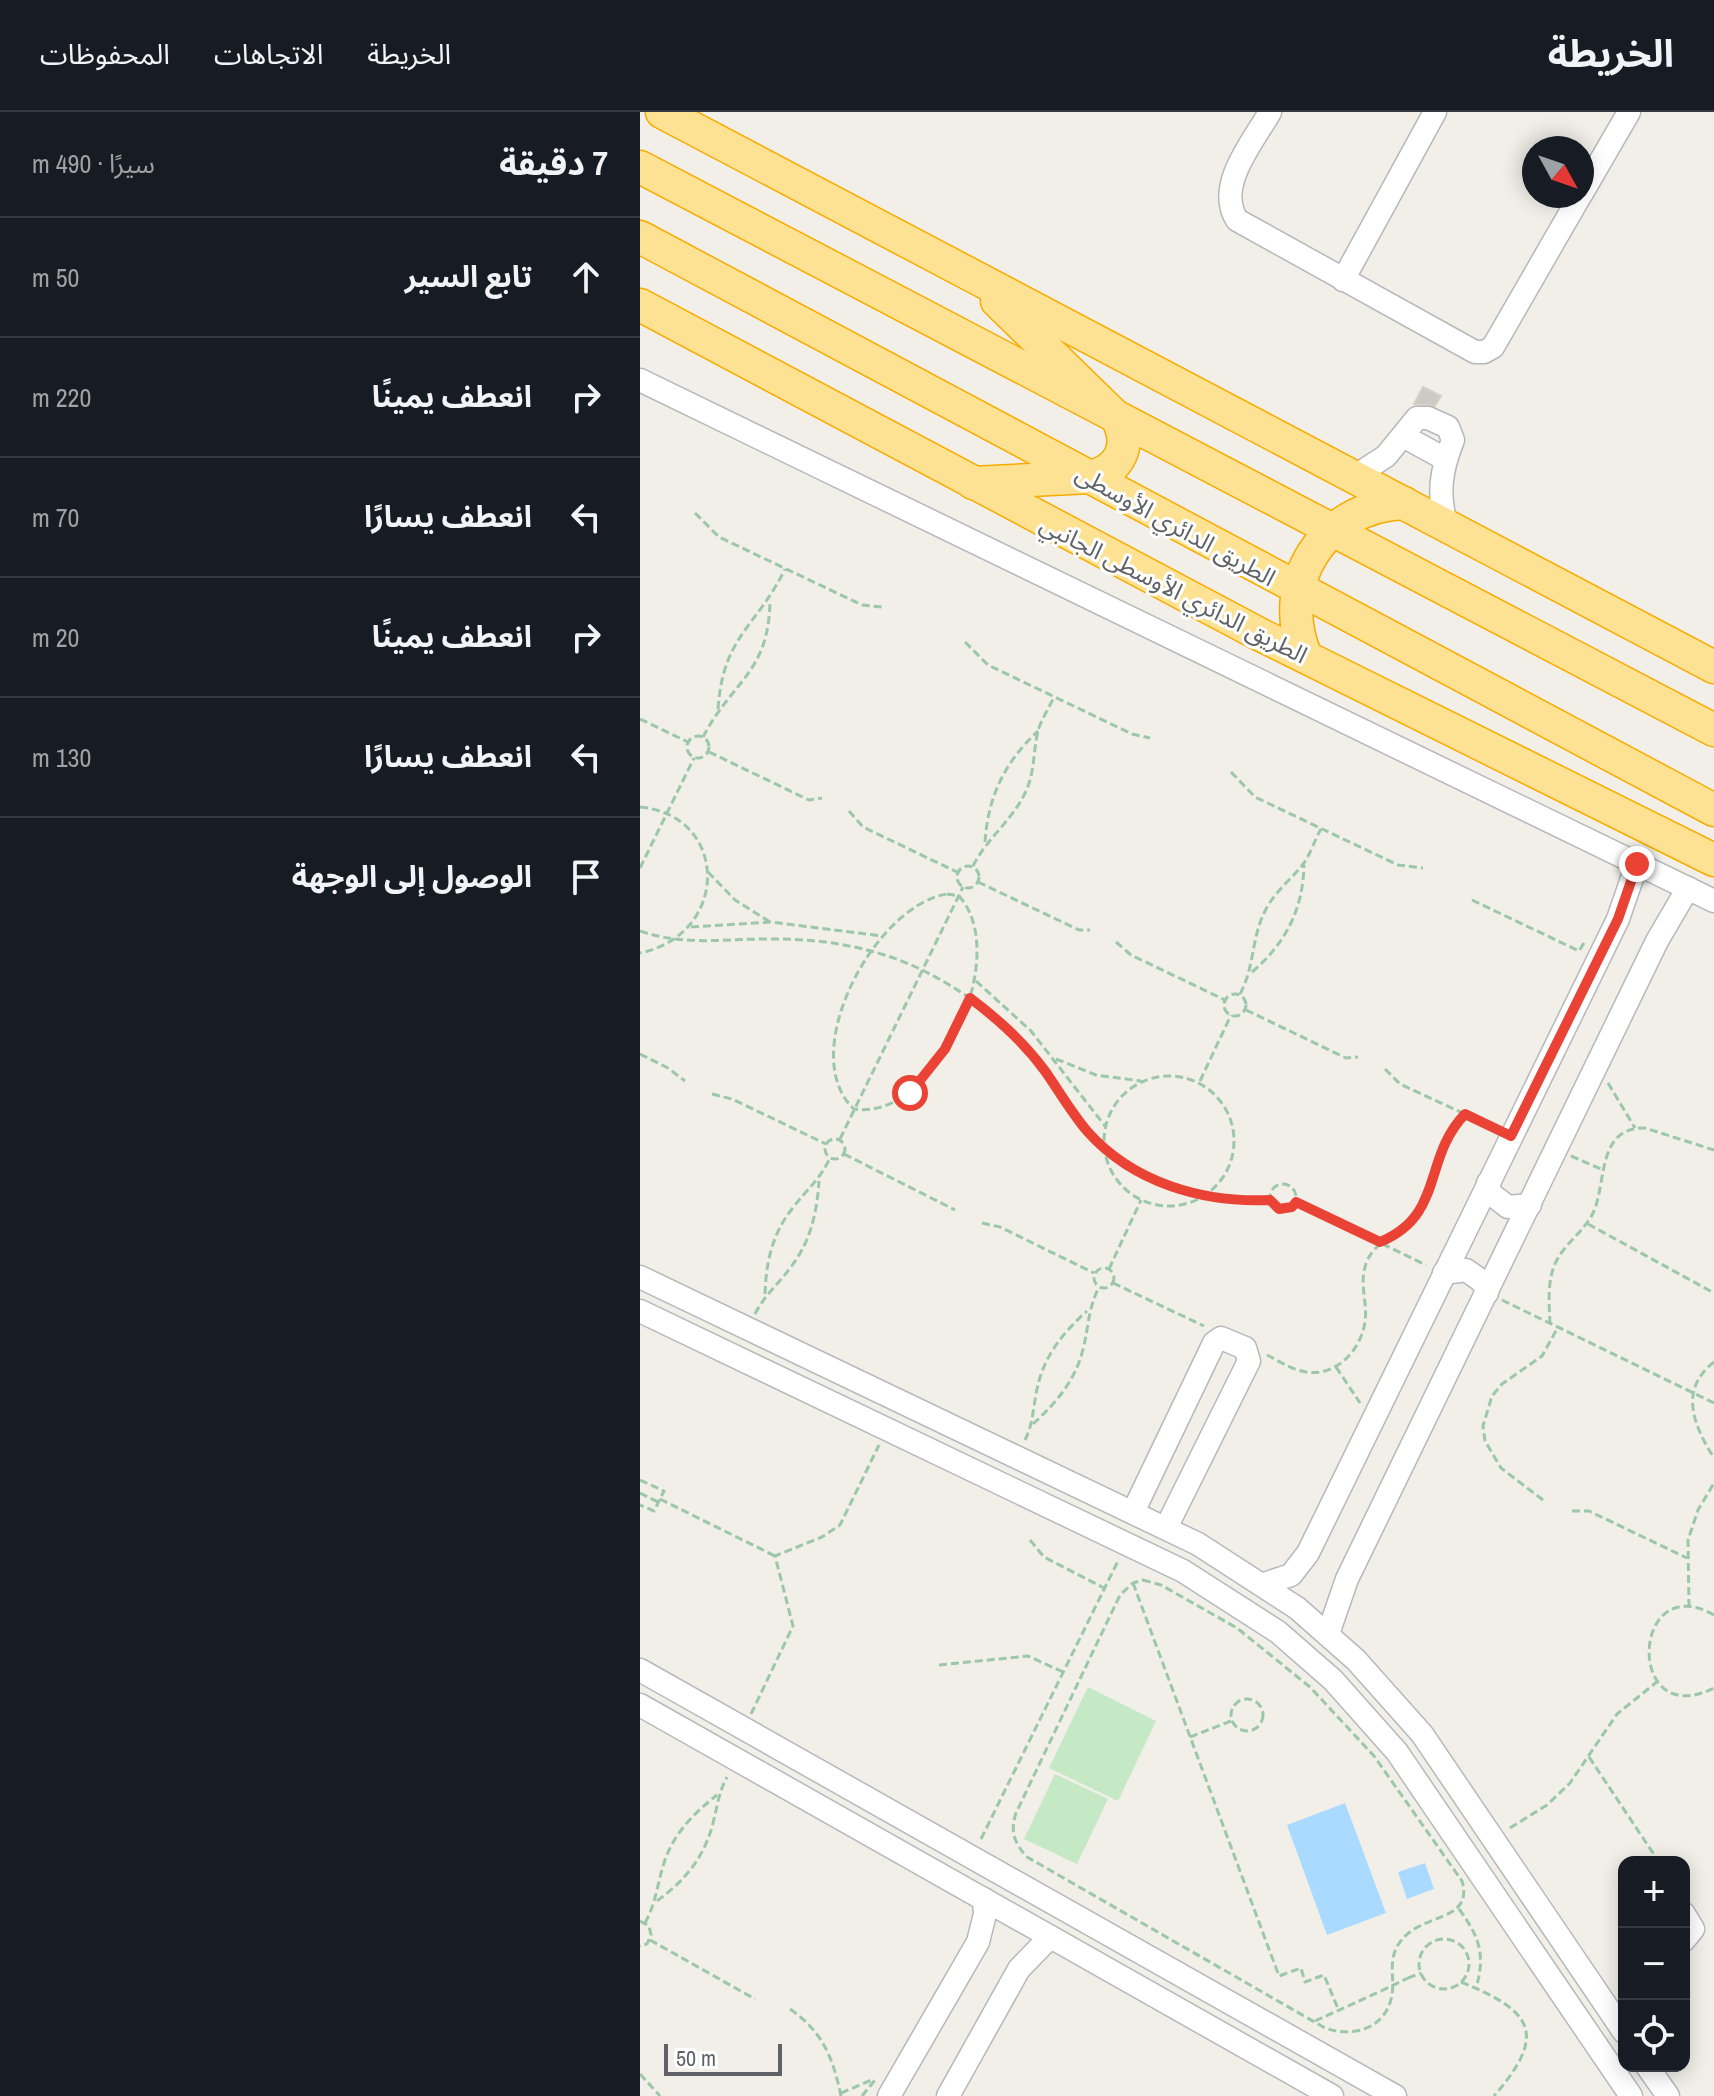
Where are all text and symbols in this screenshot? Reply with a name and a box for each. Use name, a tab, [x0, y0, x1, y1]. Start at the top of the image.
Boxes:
text: الخريطة	[1548, 28, 1674, 79]
text: المحفوظات	[40, 35, 170, 73]
text: الاتجاهات	[214, 35, 323, 73]
text: الخريطة	[367, 35, 451, 73]
north arrow	[1522, 136, 1594, 208]
text: 7 دقيقة	[499, 140, 608, 186]
text: سيرًا · 490 m	[32, 146, 155, 181]
icon: ahead	[564, 255, 608, 299]
text: تابع السير	[405, 256, 532, 296]
text: 50 m	[32, 260, 79, 295]
icon: right	[564, 375, 608, 419]
text: انعطف يمينًا	[372, 376, 532, 416]
text: 220 m	[32, 380, 91, 415]
street label: الطريق الدائري الأوسطى	[1069, 457, 1282, 596]
icon: left	[564, 495, 608, 539]
text: انعطف يسارًا	[364, 496, 532, 536]
text: 70 m	[32, 500, 79, 535]
street label: الطريق الدائري الأوسطى الجانبي	[1033, 508, 1313, 674]
icon: right	[564, 615, 608, 659]
text: انعطف يمينًا	[372, 616, 532, 656]
text: 20 m	[32, 620, 79, 655]
icon: left	[564, 735, 608, 779]
text: انعطف يسارًا	[364, 736, 532, 776]
text: 130 m	[32, 740, 91, 775]
route end	[1619, 846, 1655, 882]
icon: arrive	[564, 855, 608, 899]
text: الوصول إلى الوجهة	[292, 856, 532, 896]
route start	[892, 1075, 928, 1111]
map controls	[1618, 1856, 1690, 2072]
button: +	[1618, 1856, 1690, 1928]
button: −	[1618, 1928, 1690, 2000]
button: locate	[1618, 2000, 1690, 2072]
scale bar	[664, 2040, 782, 2076]
text: 50 m	[676, 2043, 716, 2073]

